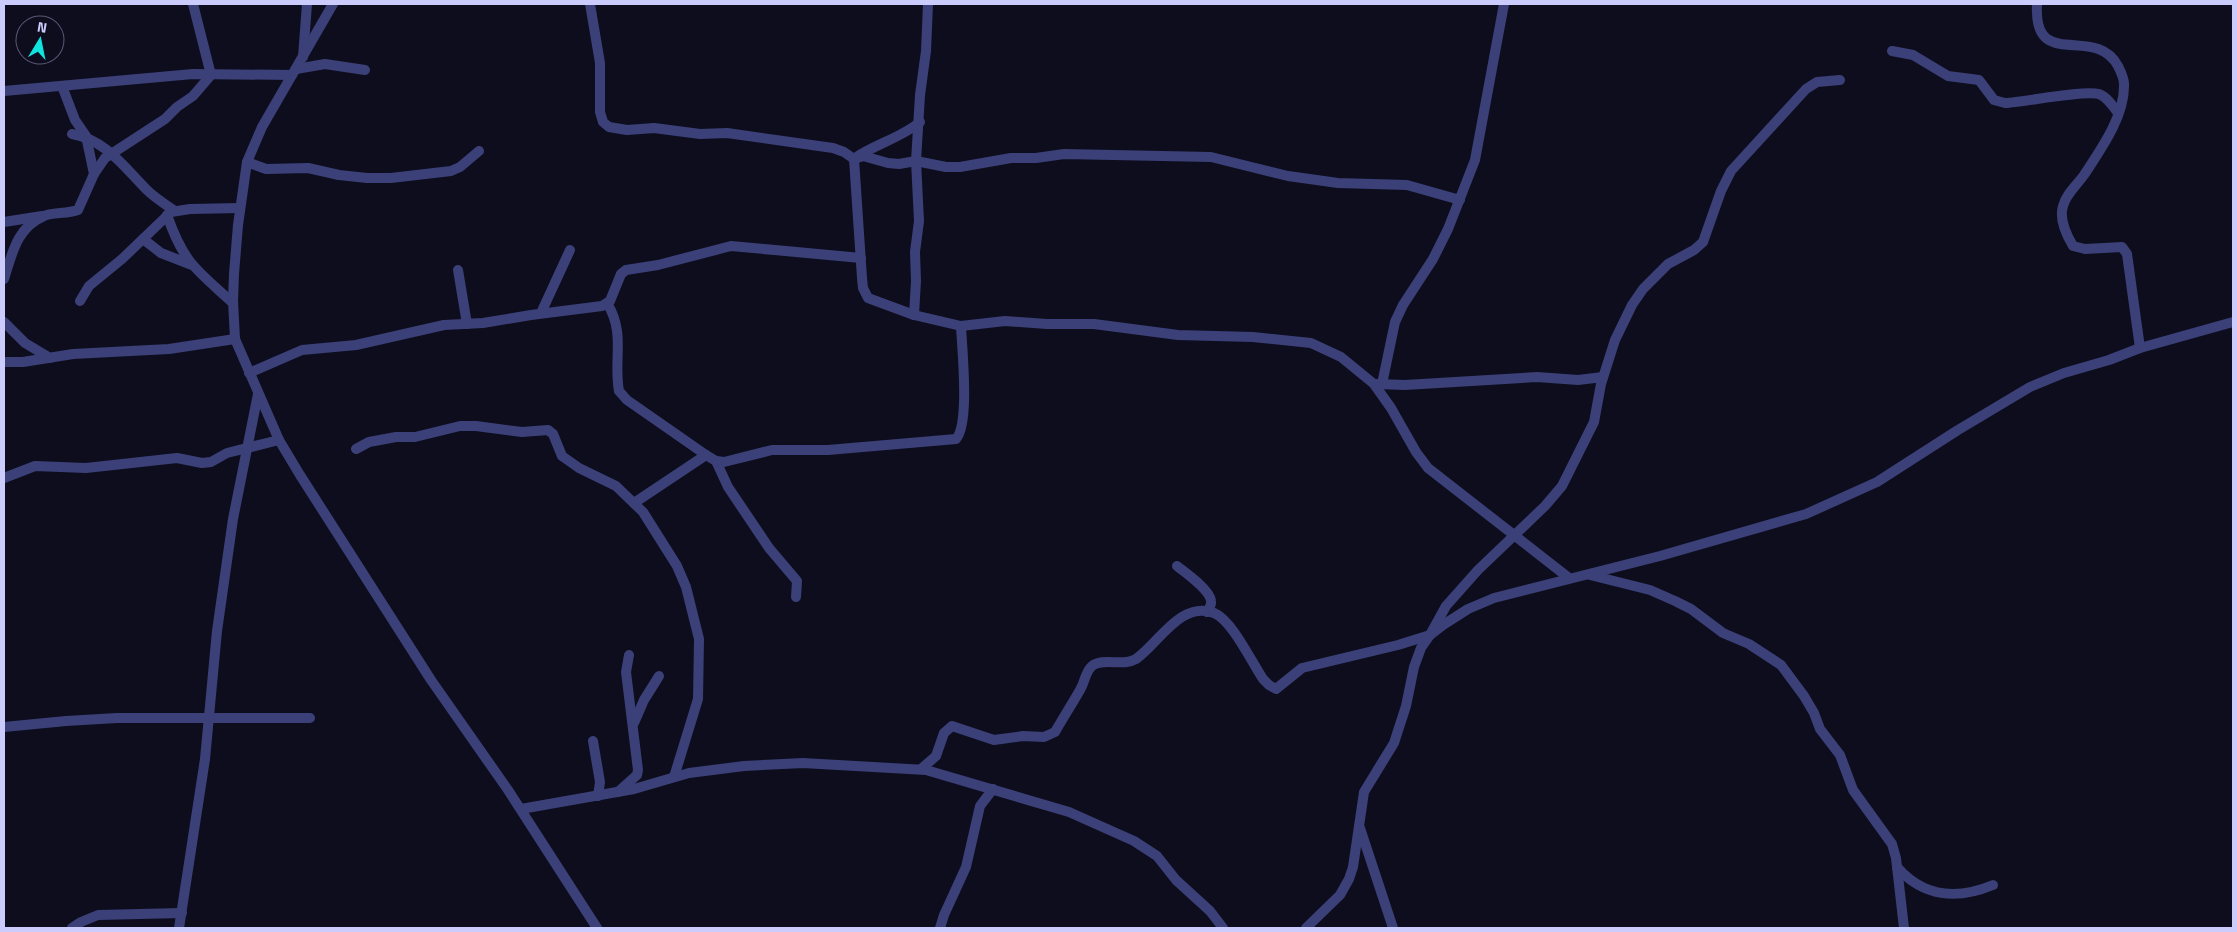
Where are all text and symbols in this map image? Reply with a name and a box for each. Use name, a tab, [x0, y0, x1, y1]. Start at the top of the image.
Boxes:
north arrow	[15, 15, 65, 65]
text: N	[36, 16, 49, 38]

